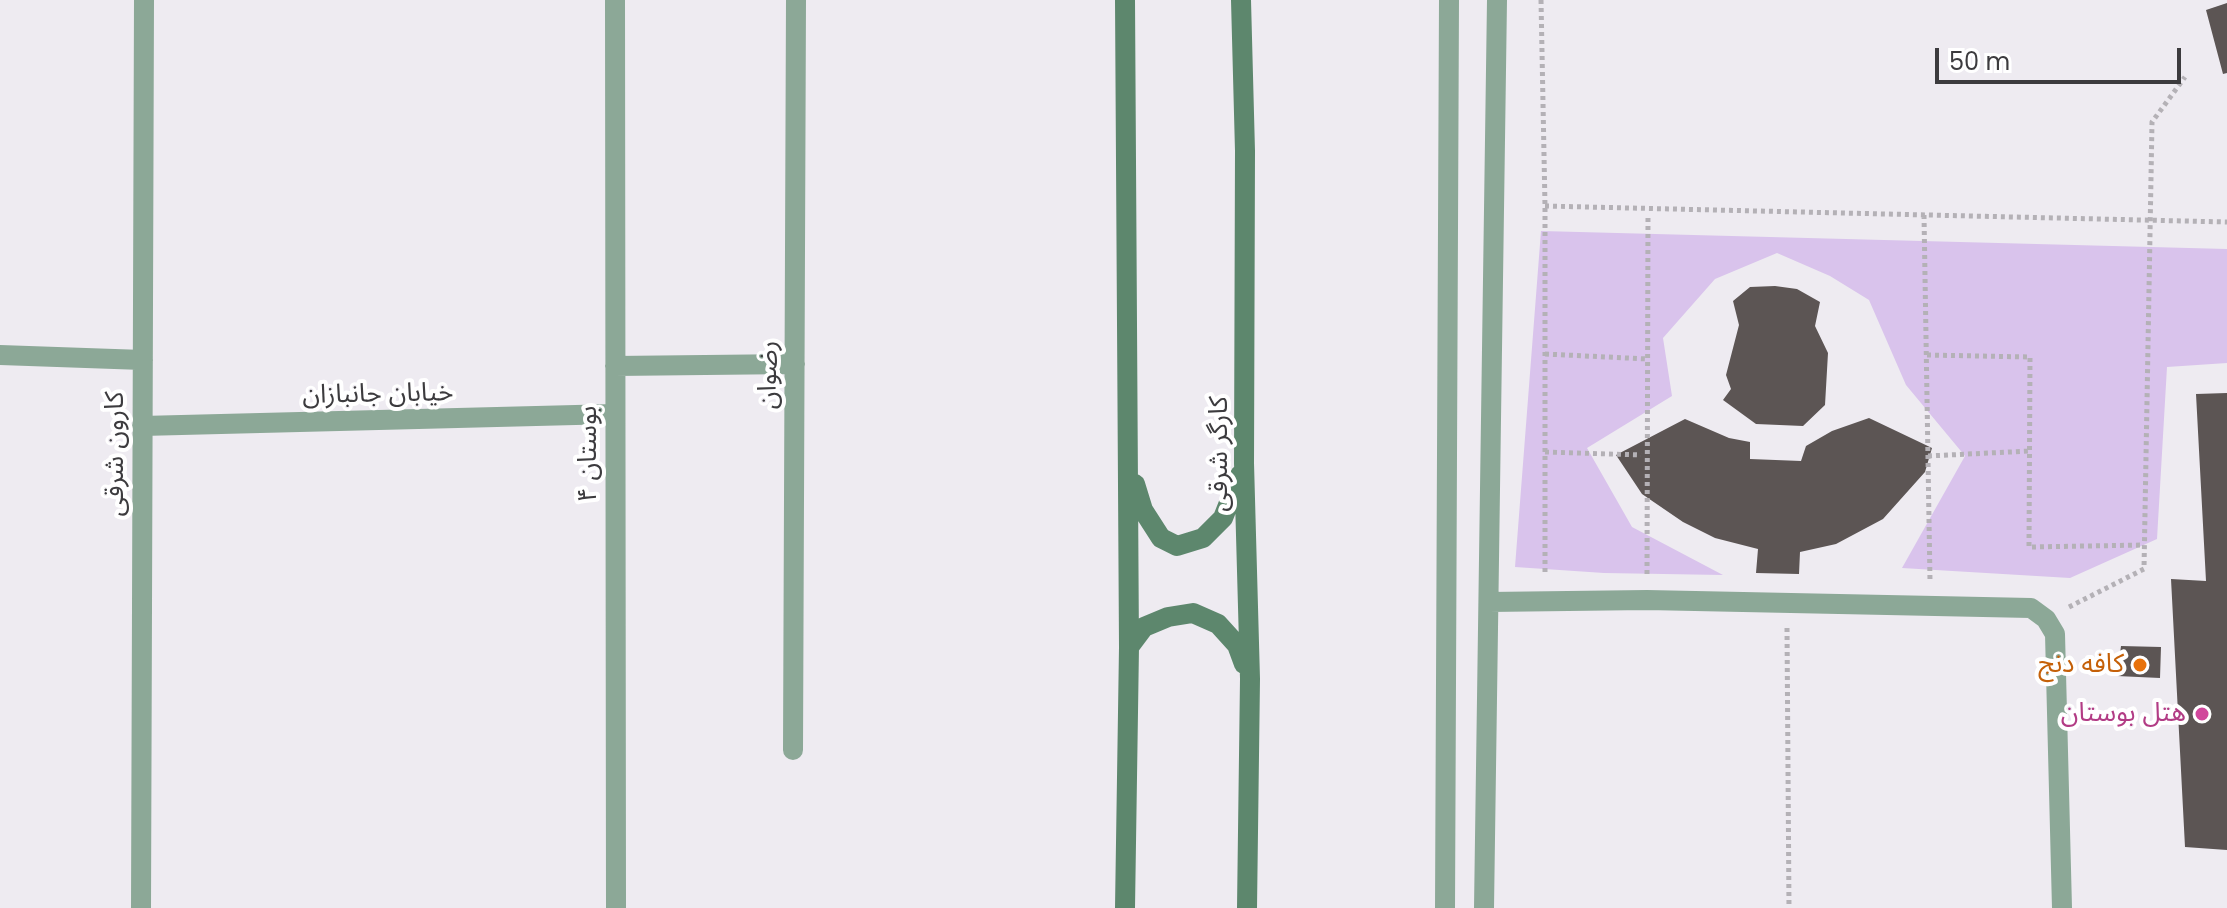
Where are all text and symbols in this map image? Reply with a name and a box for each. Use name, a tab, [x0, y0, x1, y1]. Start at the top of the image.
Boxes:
scale bar	[1939, 32, 2185, 82]
text: 50 m	[1949, 45, 2010, 78]
street label: رضوان	[753, 341, 785, 409]
street label: خیابان جانبازان	[302, 378, 454, 412]
street label: کارون شرقی	[100, 392, 132, 516]
street label: کارگر شرقی	[1204, 396, 1236, 512]
street label: بوستان ۴	[573, 406, 605, 502]
place label: کافه دنج	[2038, 649, 2124, 681]
marker: کافه دنج	[2131, 656, 2149, 674]
place label: هتل بوستان	[2061, 698, 2186, 730]
marker: هتل بوستان	[2193, 705, 2211, 723]

